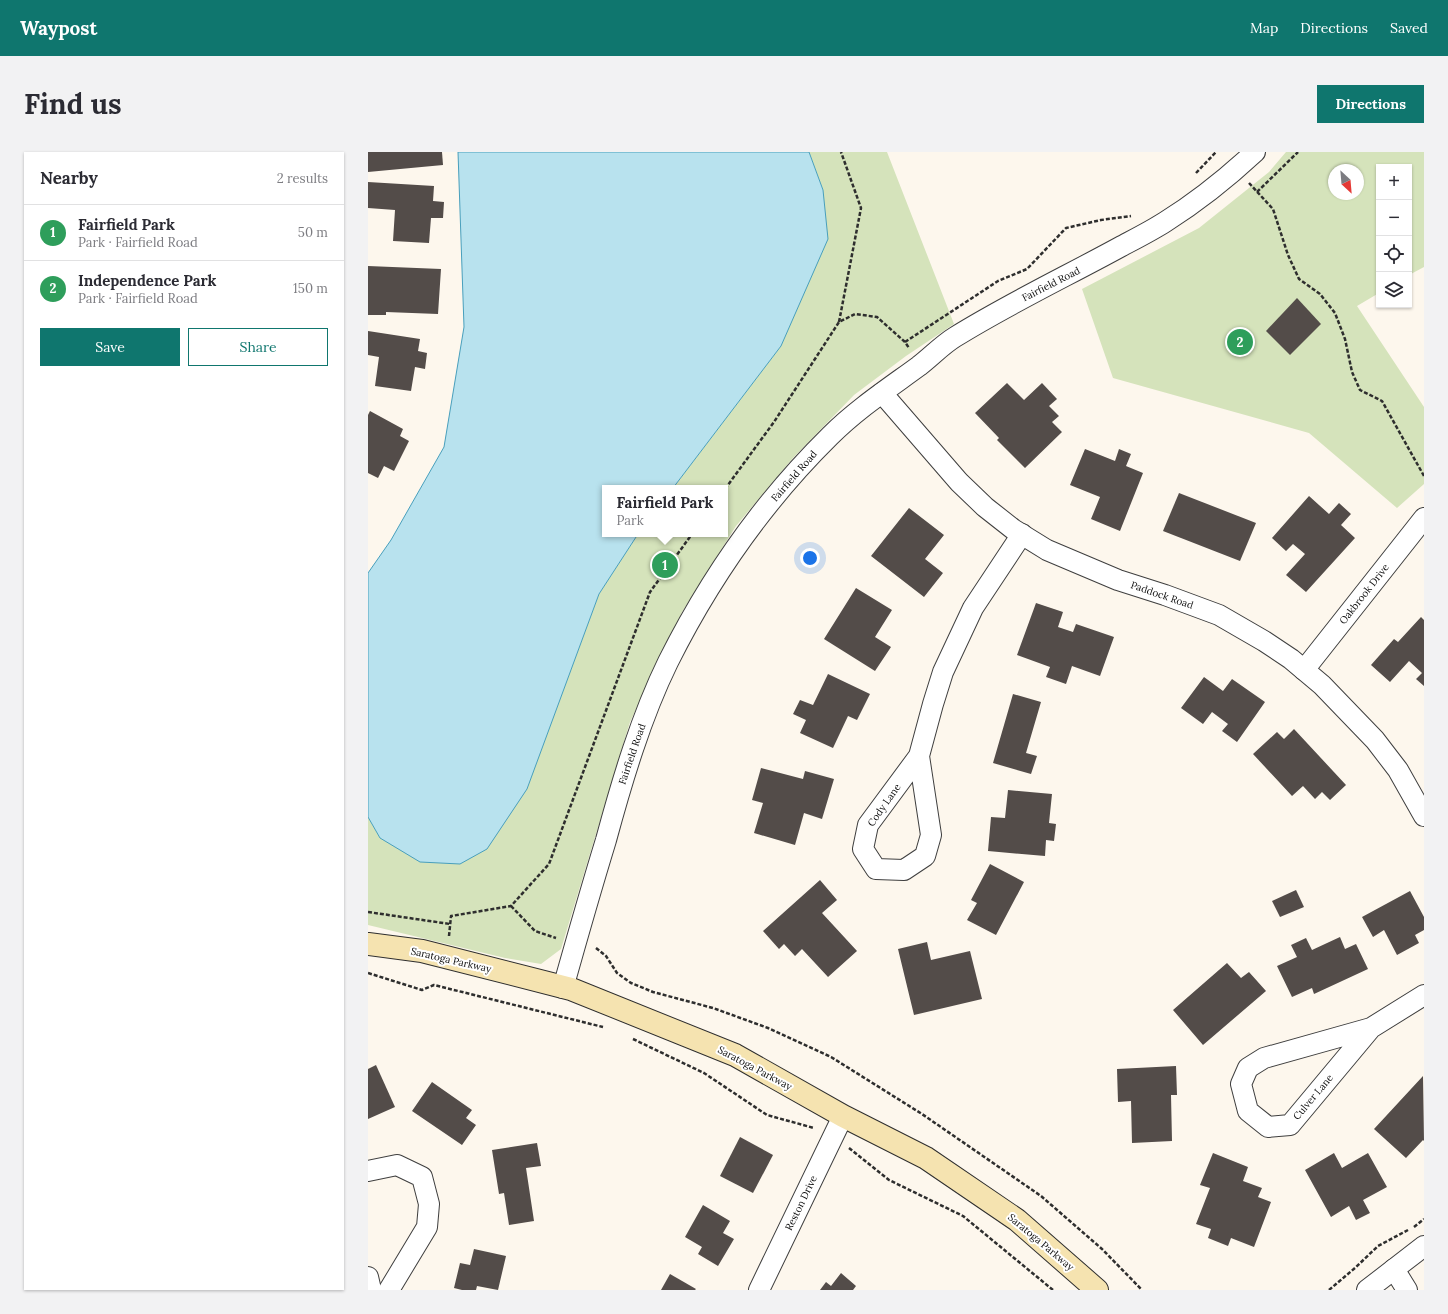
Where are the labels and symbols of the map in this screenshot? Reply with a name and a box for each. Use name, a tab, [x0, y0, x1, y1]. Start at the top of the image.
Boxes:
north arrow	[1328, 164, 1364, 200]
street label: Fairfield Road	[1020, 264, 1082, 304]
pin: 2	[1227, 327, 1253, 357]
street label: Fairfield Road	[768, 448, 820, 504]
your location	[800, 548, 820, 568]
pin: 1	[652, 550, 678, 580]
street label: Oakbrook Drive	[1336, 561, 1392, 627]
street label: Paddock Road	[1129, 578, 1195, 612]
street label: Fairfield Road	[616, 722, 648, 786]
street label: Cody Lane	[865, 781, 904, 829]
street label: Saratoga Parkway	[409, 944, 493, 976]
street label: Saratoga Parkway	[716, 1043, 795, 1093]
street label: Culver Lane	[1290, 1071, 1336, 1123]
street label: Reston Drive	[782, 1173, 820, 1233]
street label: Saratoga Parkway	[1005, 1211, 1077, 1274]

